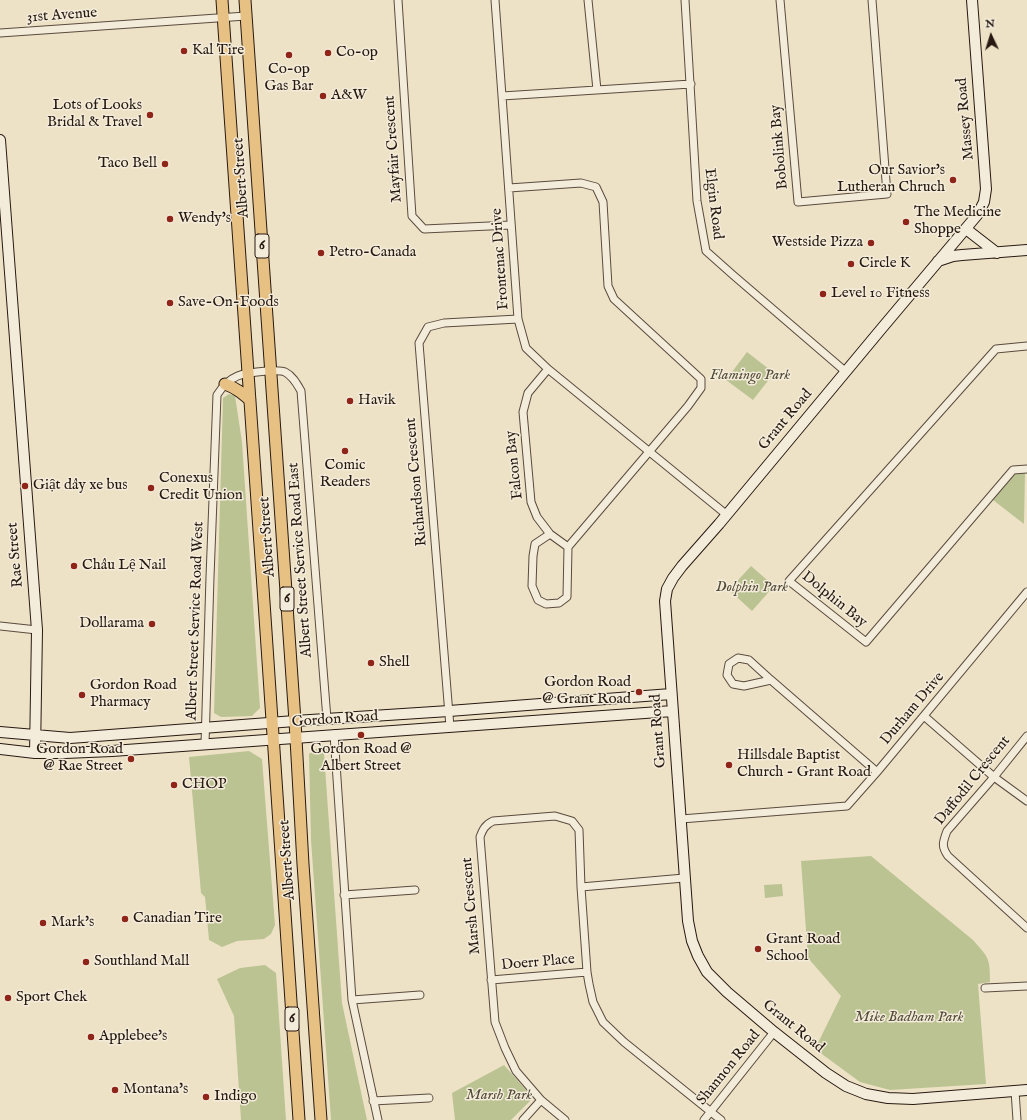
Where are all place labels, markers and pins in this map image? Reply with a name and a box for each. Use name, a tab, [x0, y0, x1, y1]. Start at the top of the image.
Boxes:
place label: Kal Tire	[192, 42, 244, 60]
place label: Co-op	[336, 44, 378, 62]
marker: Kal Tire	[179, 46, 189, 56]
marker: Co-op	[323, 48, 333, 58]
marker: Co-op Gas Bar	[284, 50, 294, 60]
place label: Co-op Gas Bar	[265, 61, 313, 96]
place label: A&W	[331, 87, 367, 105]
marker: A&W	[318, 91, 328, 101]
place label: Lots of Looks Bridal & Travel	[47, 97, 142, 132]
marker: Lots of Looks Bridal & Travel	[145, 110, 155, 120]
place label: Taco Bell	[98, 155, 157, 173]
marker: Taco Bell	[160, 159, 170, 169]
place label: Our Savior's Lutheran Chruch	[837, 162, 945, 197]
marker: Our Savior's Lutheran Chruch	[948, 175, 958, 185]
place label: The Medicine Shoppe	[914, 204, 1001, 239]
place label: Wendy's	[178, 210, 231, 228]
marker: Wendy's	[165, 214, 175, 224]
marker: The Medicine Shoppe	[901, 217, 911, 227]
place label: Westside Pizza	[772, 234, 863, 252]
marker: Westside Pizza	[866, 238, 876, 248]
place label: Petro-Canada	[329, 244, 416, 262]
marker: Petro-Canada	[316, 248, 326, 258]
place label: Circle K	[859, 255, 911, 273]
marker: Circle K	[846, 259, 856, 269]
place label: Level 10 Fitness	[831, 285, 930, 303]
marker: Level 10 Fitness	[818, 289, 828, 299]
place label: Save-On-Foods	[178, 294, 279, 312]
marker: Save-On-Foods	[165, 298, 175, 308]
place label: Havik	[358, 392, 396, 410]
marker: Havik	[345, 396, 355, 406]
marker: Comic Readers	[340, 446, 350, 456]
place label: Comic Readers	[320, 457, 370, 492]
place label: Conexus Credit Union	[159, 470, 243, 505]
place label: Giật dây xe bus	[33, 477, 127, 495]
marker: Giật dây xe bus	[20, 481, 30, 491]
marker: Conexus Credit Union	[146, 483, 156, 493]
place label: Châu Lệ Nail	[82, 557, 166, 575]
marker: Châu Lệ Nail	[69, 561, 79, 571]
place label: Dollarama	[79, 615, 144, 633]
marker: Dollarama	[147, 619, 157, 629]
place label: Shell	[379, 654, 410, 672]
marker: Shell	[366, 658, 376, 668]
place label: Gordon Road @ Grant Road	[542, 674, 631, 709]
place label: Gordon Road Pharmacy	[90, 677, 177, 712]
marker: Gordon Road @ Grant Road	[634, 687, 644, 697]
marker: Gordon Road Pharmacy	[77, 690, 87, 700]
marker: Gordon Road @ Albert Street	[356, 730, 366, 740]
place label: Gordon Road @ Rae Street	[36, 741, 123, 776]
place label: Gordon Road @ Albert Street	[310, 741, 412, 776]
place label: Hillsdale Baptist Church - Grant Road	[737, 747, 871, 782]
marker: Gordon Road @ Rae Street	[126, 754, 136, 764]
marker: Hillsdale Baptist Church - Grant Road	[724, 760, 734, 770]
place label: CHOP	[182, 776, 226, 794]
marker: CHOP	[169, 780, 179, 790]
place label: Canadian Tire	[133, 910, 222, 928]
place label: Mark's	[51, 914, 94, 932]
marker: Canadian Tire	[120, 914, 130, 924]
marker: Mark's	[38, 918, 48, 928]
place label: Grant Road School	[766, 931, 840, 966]
marker: Grant Road School	[753, 944, 763, 954]
place label: Southland Mall	[94, 953, 189, 971]
marker: Southland Mall	[81, 957, 91, 967]
place label: Sport Chek	[16, 989, 87, 1007]
marker: Sport Chek	[3, 993, 13, 1003]
place label: Applebee's	[99, 1028, 167, 1046]
marker: Applebee's	[86, 1032, 96, 1042]
place label: Montana's	[123, 1081, 188, 1099]
marker: Montana's	[110, 1085, 120, 1095]
place label: Indigo	[214, 1088, 257, 1106]
marker: Indigo	[201, 1092, 211, 1102]

